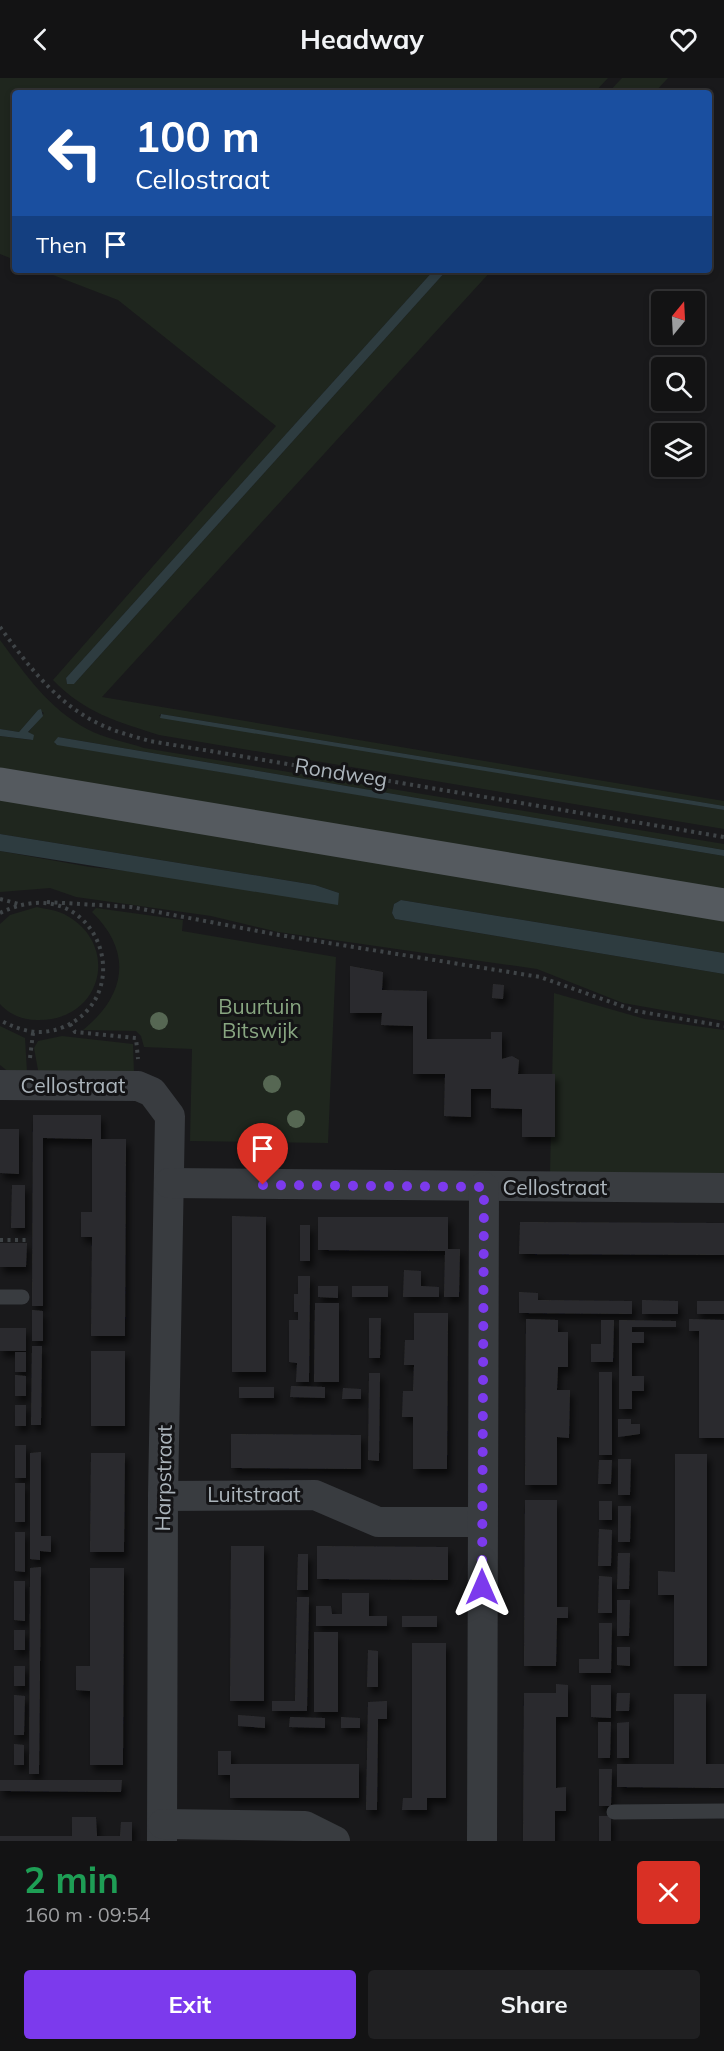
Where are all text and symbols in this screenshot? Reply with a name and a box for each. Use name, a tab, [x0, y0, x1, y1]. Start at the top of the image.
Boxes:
text: Headway	[300, 22, 424, 56]
icon: back	[24, 23, 57, 56]
icon: heart	[667, 23, 700, 56]
text: 100 m	[135, 110, 260, 163]
icon: left	[36, 114, 114, 192]
text: Cellostraat	[135, 162, 270, 196]
icon: arrive	[99, 228, 132, 261]
text: Then	[36, 231, 87, 259]
north arrow	[651, 291, 705, 345]
map controls	[651, 291, 705, 477]
button: search	[651, 357, 705, 411]
button: layers	[651, 423, 705, 477]
street label: Rondweg	[293, 752, 389, 792]
park label: Buurtuin Bitswijk	[218, 993, 302, 1043]
street label: Cellostraat	[21, 1072, 125, 1098]
pin	[237, 1123, 288, 1185]
icon: arrive	[246, 1132, 279, 1165]
street label: Cellostraat	[503, 1174, 607, 1200]
street label: Harpstraat	[149, 1424, 177, 1532]
street label: Luitstraat	[207, 1481, 301, 1507]
position arrow	[450, 1555, 514, 1619]
text: 2 min	[24, 1857, 119, 1902]
button: close	[637, 1861, 700, 1924]
text: 160 m · 09:54	[24, 1902, 150, 1927]
button: Exit	[24, 1970, 356, 2039]
button: Share	[368, 1970, 700, 2039]

